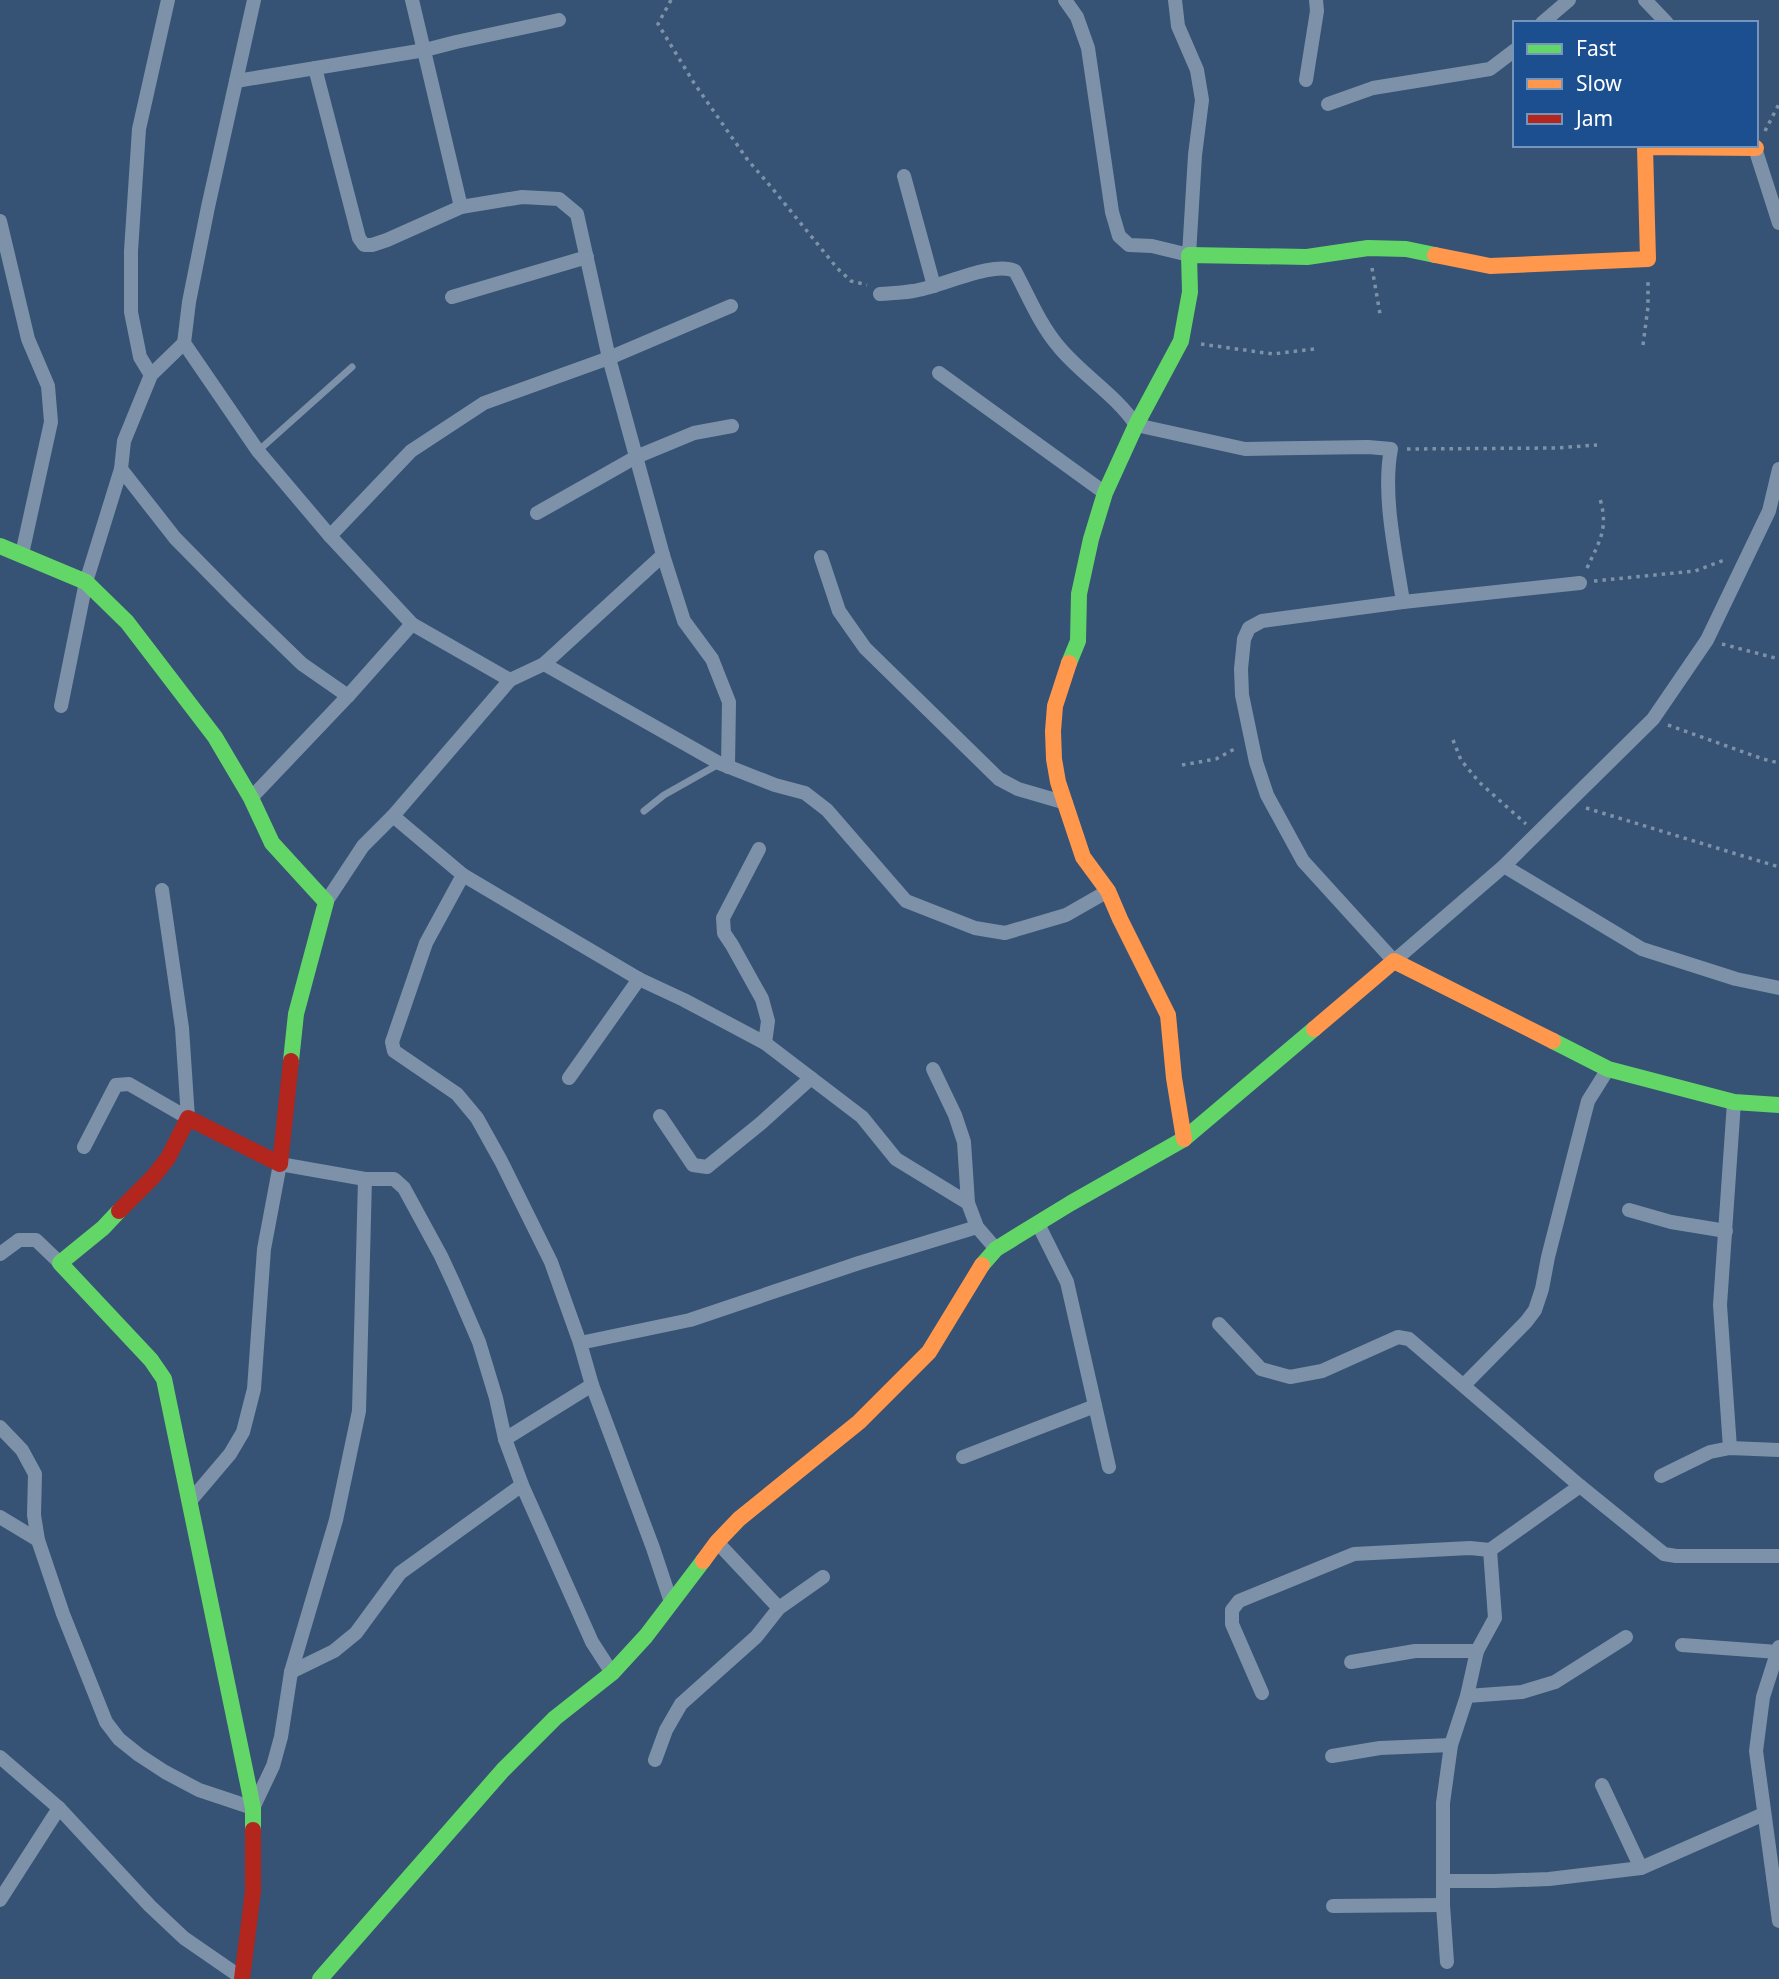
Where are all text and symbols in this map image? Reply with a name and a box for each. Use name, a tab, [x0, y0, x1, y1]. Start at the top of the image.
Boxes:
legend	[1513, 21, 1758, 147]
text: Fast	[1576, 34, 1617, 62]
text: Slow	[1576, 69, 1622, 97]
text: Jam	[1574, 104, 1613, 132]

